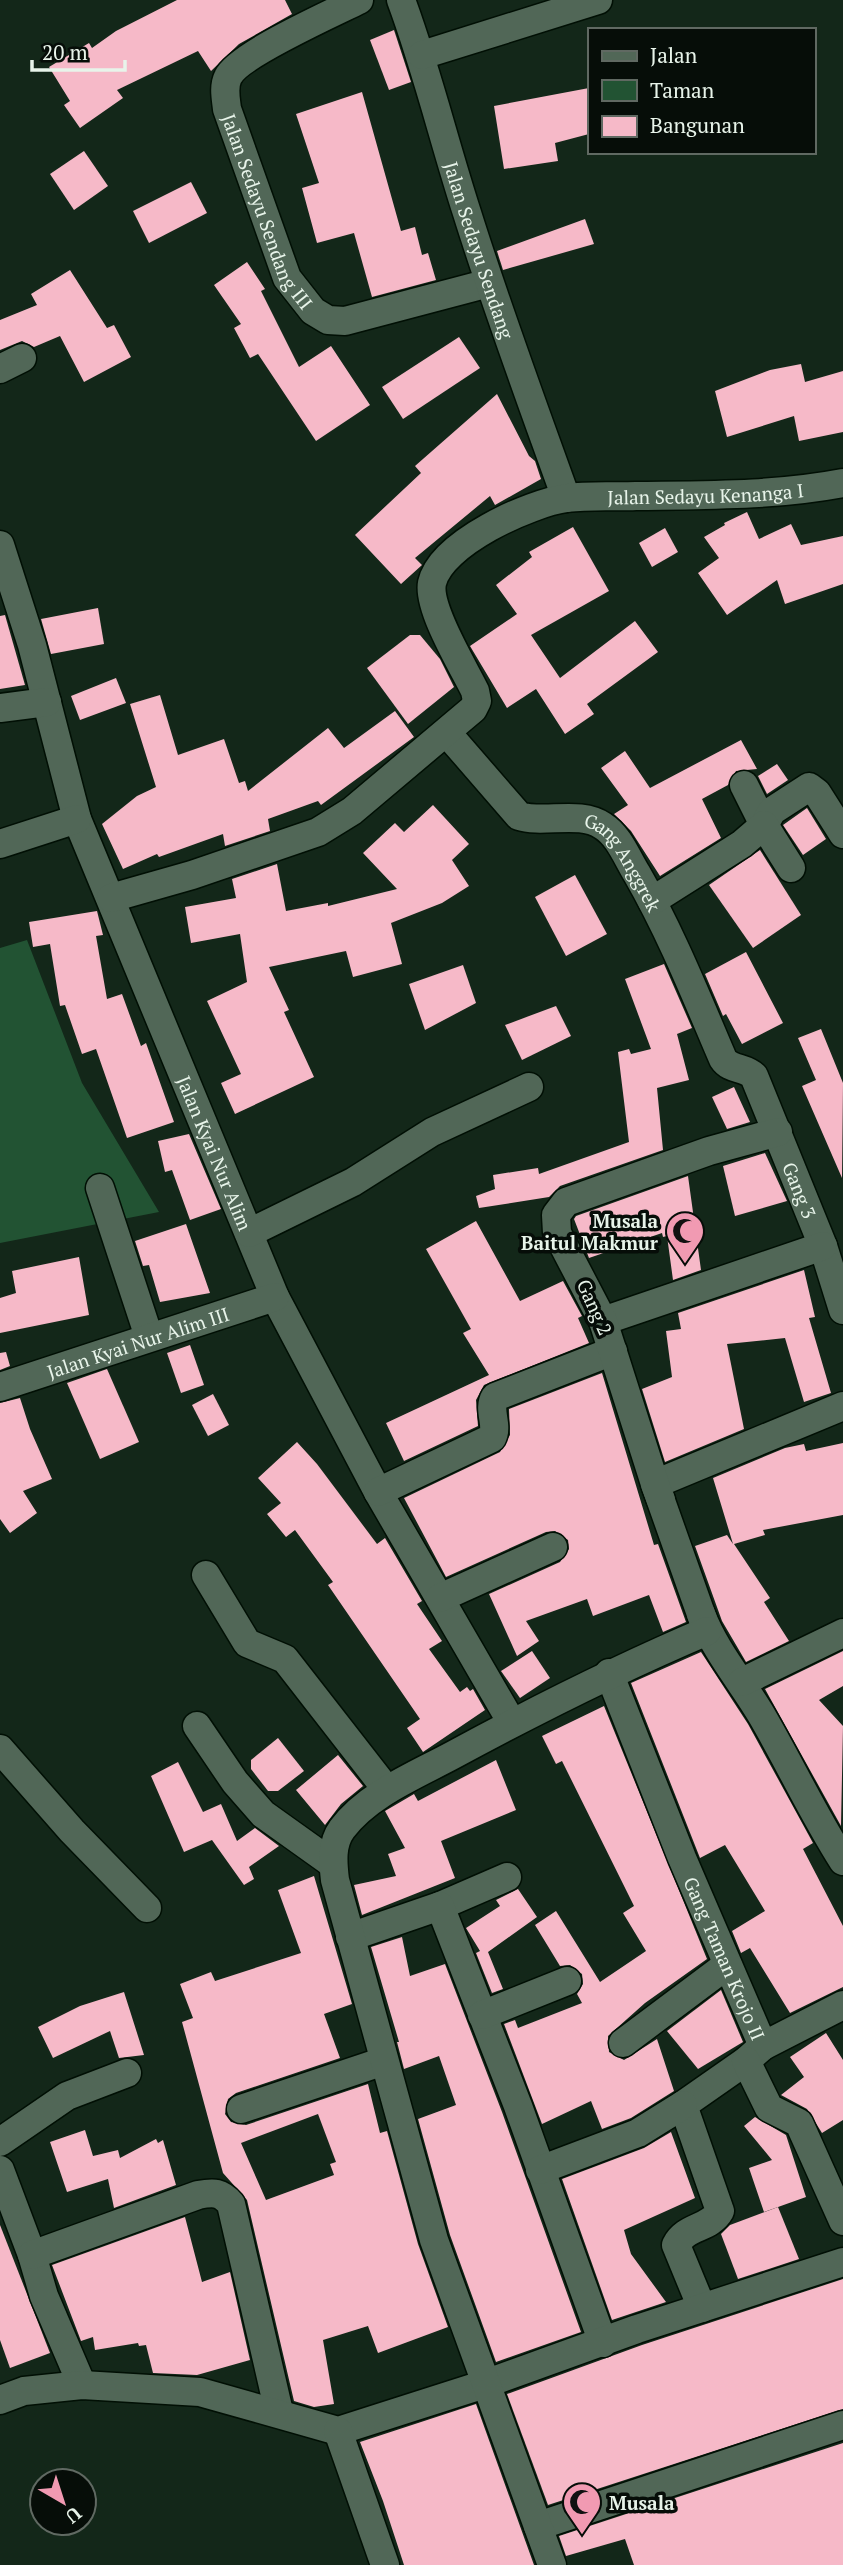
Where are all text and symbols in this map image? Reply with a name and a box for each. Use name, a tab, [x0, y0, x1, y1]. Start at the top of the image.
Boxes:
scale bar	[32, 28, 124, 72]
legend	[588, 28, 815, 154]
text: 20 m	[42, 38, 88, 66]
text: Jalan	[650, 41, 698, 69]
text: Taman	[650, 76, 715, 104]
street label: Jalan Sedayu Sendang III	[217, 110, 319, 314]
text: Bangunan	[650, 111, 745, 139]
street label: Jalan Sedayu Sendang	[439, 158, 521, 343]
street label: Jalan Sedayu Kenanga I	[607, 477, 805, 509]
street label: Gang Anggrek	[582, 807, 668, 916]
street label: Jalan Kyai Nur Alim	[172, 1072, 259, 1235]
street label: Gang 3	[778, 1158, 823, 1222]
place label: Musala Baitul Makmur	[521, 1208, 659, 1255]
mosque icon: Musala Baitul Makmur	[664, 1210, 706, 1265]
street label: Gang 2	[572, 1275, 618, 1339]
street label: Jalan Kyai Nur Alim III	[44, 1300, 232, 1383]
street label: Gang Taman Krojo II	[679, 1873, 771, 2044]
north arrow	[28, 2467, 98, 2537]
mosque icon: Musala	[561, 2481, 603, 2536]
place label: Musala	[609, 2490, 675, 2515]
text: U	[61, 2502, 87, 2530]

